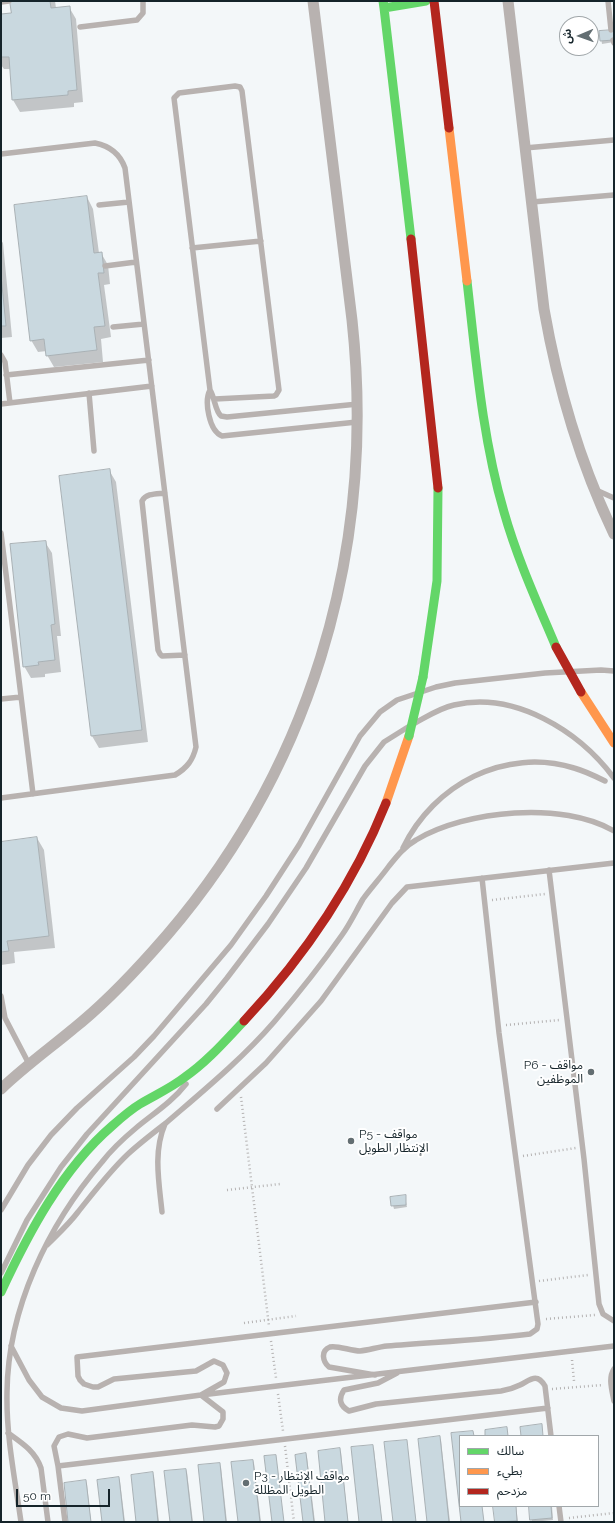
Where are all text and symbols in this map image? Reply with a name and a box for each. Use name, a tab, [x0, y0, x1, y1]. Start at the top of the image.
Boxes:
north arrow	[559, 16, 599, 56]
text: ش	[561, 29, 574, 44]
place label: P6 - مواقف الموظفين	[524, 1058, 583, 1086]
marker: P6 - مواقف الموظفين	[586, 1067, 596, 1077]
place label: P5 - مواقف الإنتظار الطويل	[359, 1127, 429, 1155]
marker: P5 - مواقف الإنتظار الطويل	[346, 1136, 356, 1146]
legend	[459, 1435, 599, 1507]
text: سالك	[497, 1444, 524, 1458]
text: بطيء	[497, 1464, 523, 1478]
place label: P3 - مواقف الإنتظار الطويل المظللة	[254, 1469, 349, 1497]
marker: P3 - مواقف الإنتظار الطويل المظللة	[241, 1478, 251, 1488]
scale bar	[18, 1481, 112, 1507]
text: مزدحم	[497, 1484, 527, 1498]
text: 50 m	[23, 1489, 51, 1503]

